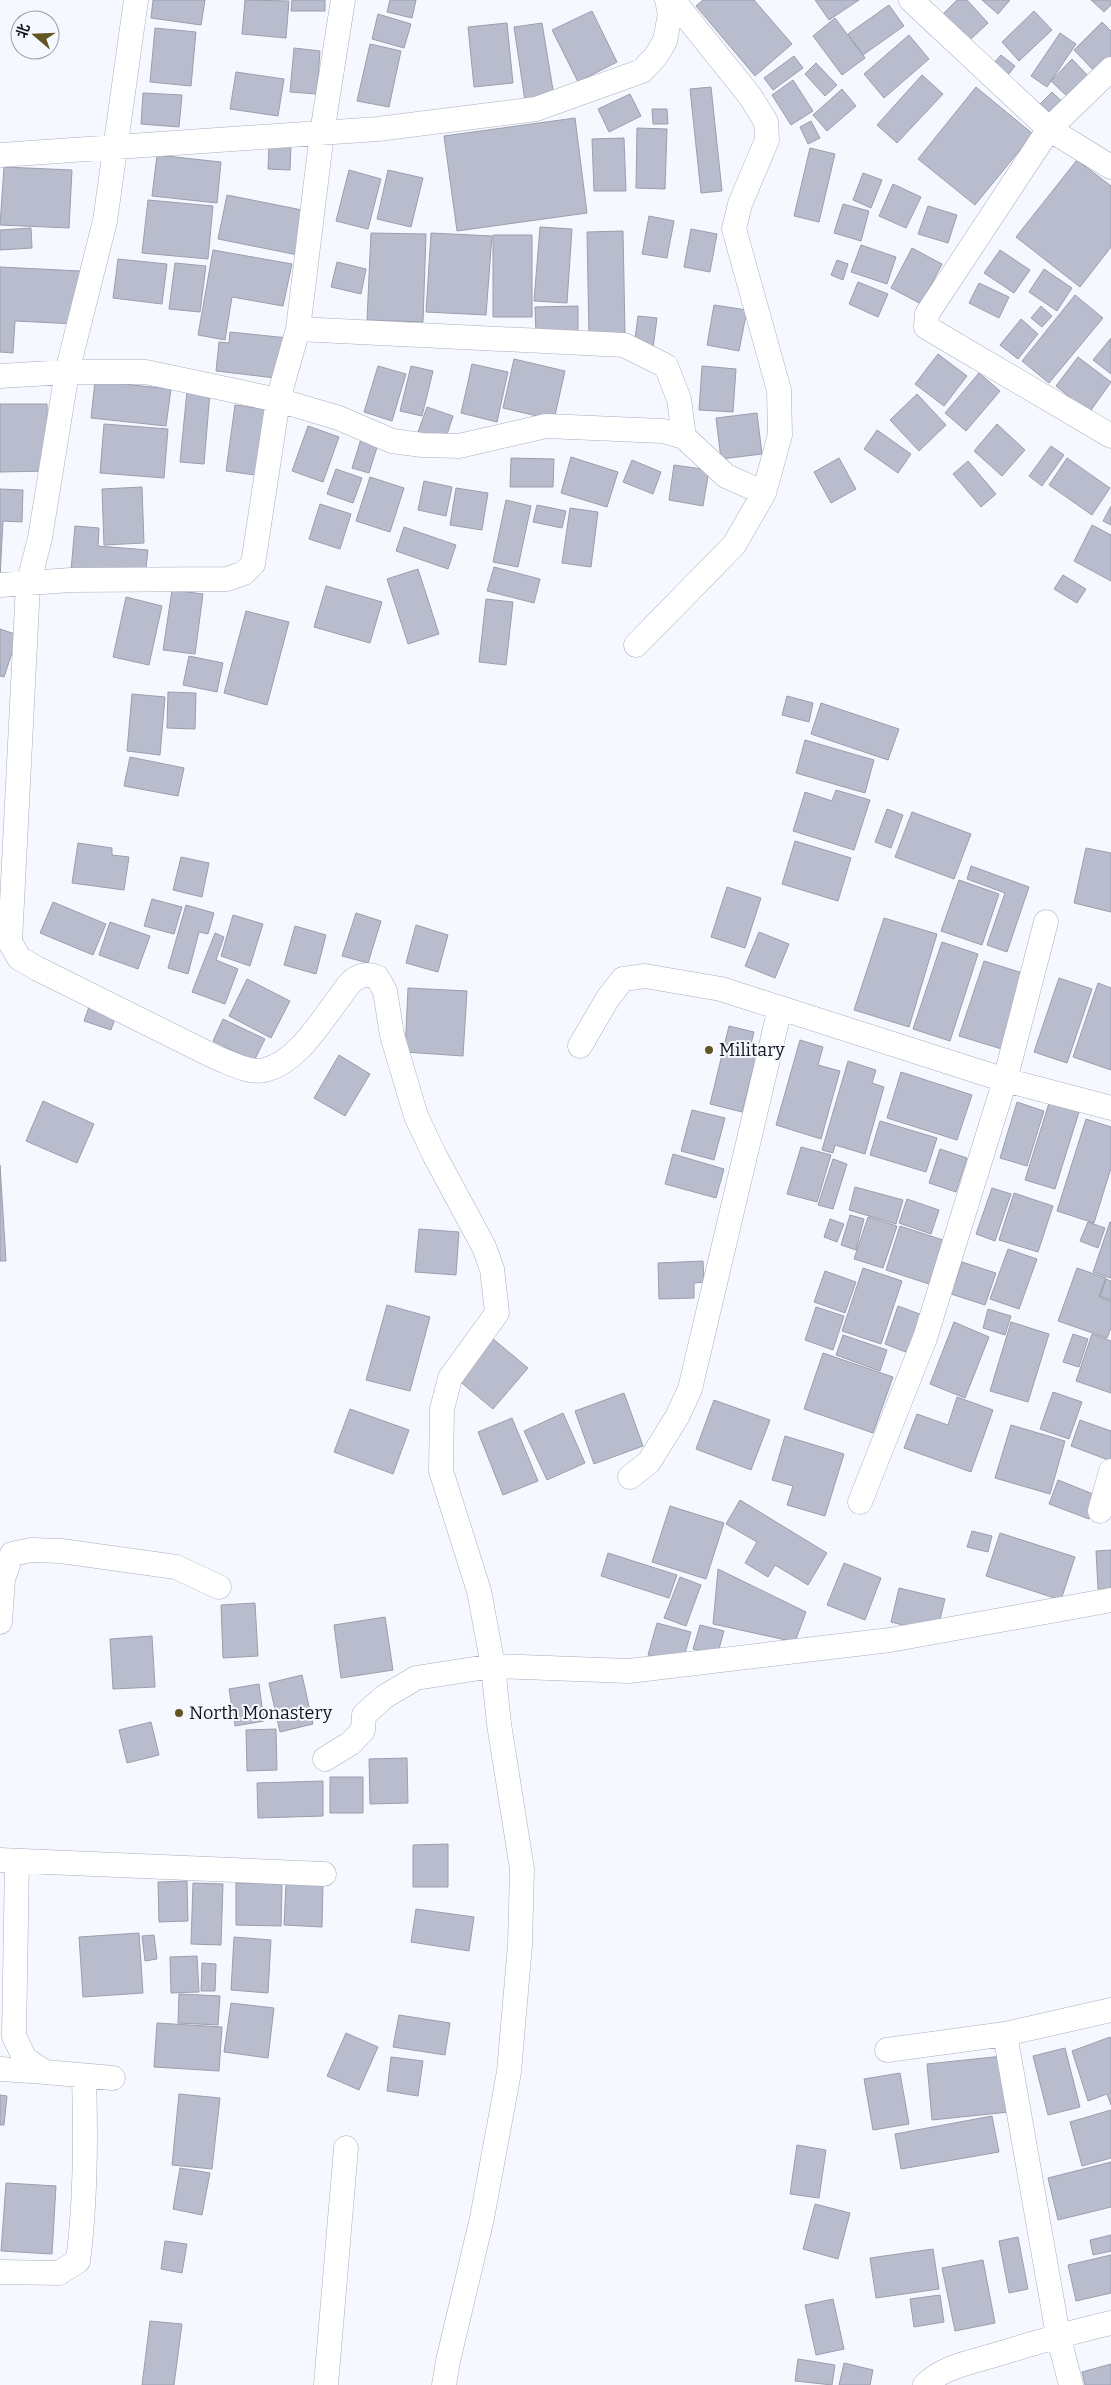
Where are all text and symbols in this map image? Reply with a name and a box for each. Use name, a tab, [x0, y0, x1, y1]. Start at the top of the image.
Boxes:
north arrow	[10, 10, 60, 60]
text: 北	[13, 22, 33, 40]
place label: Military	[719, 1039, 785, 1061]
marker: Military	[703, 1044, 715, 1056]
place label: North Monastery	[189, 1702, 333, 1724]
marker: North Monastery	[173, 1707, 185, 1719]

